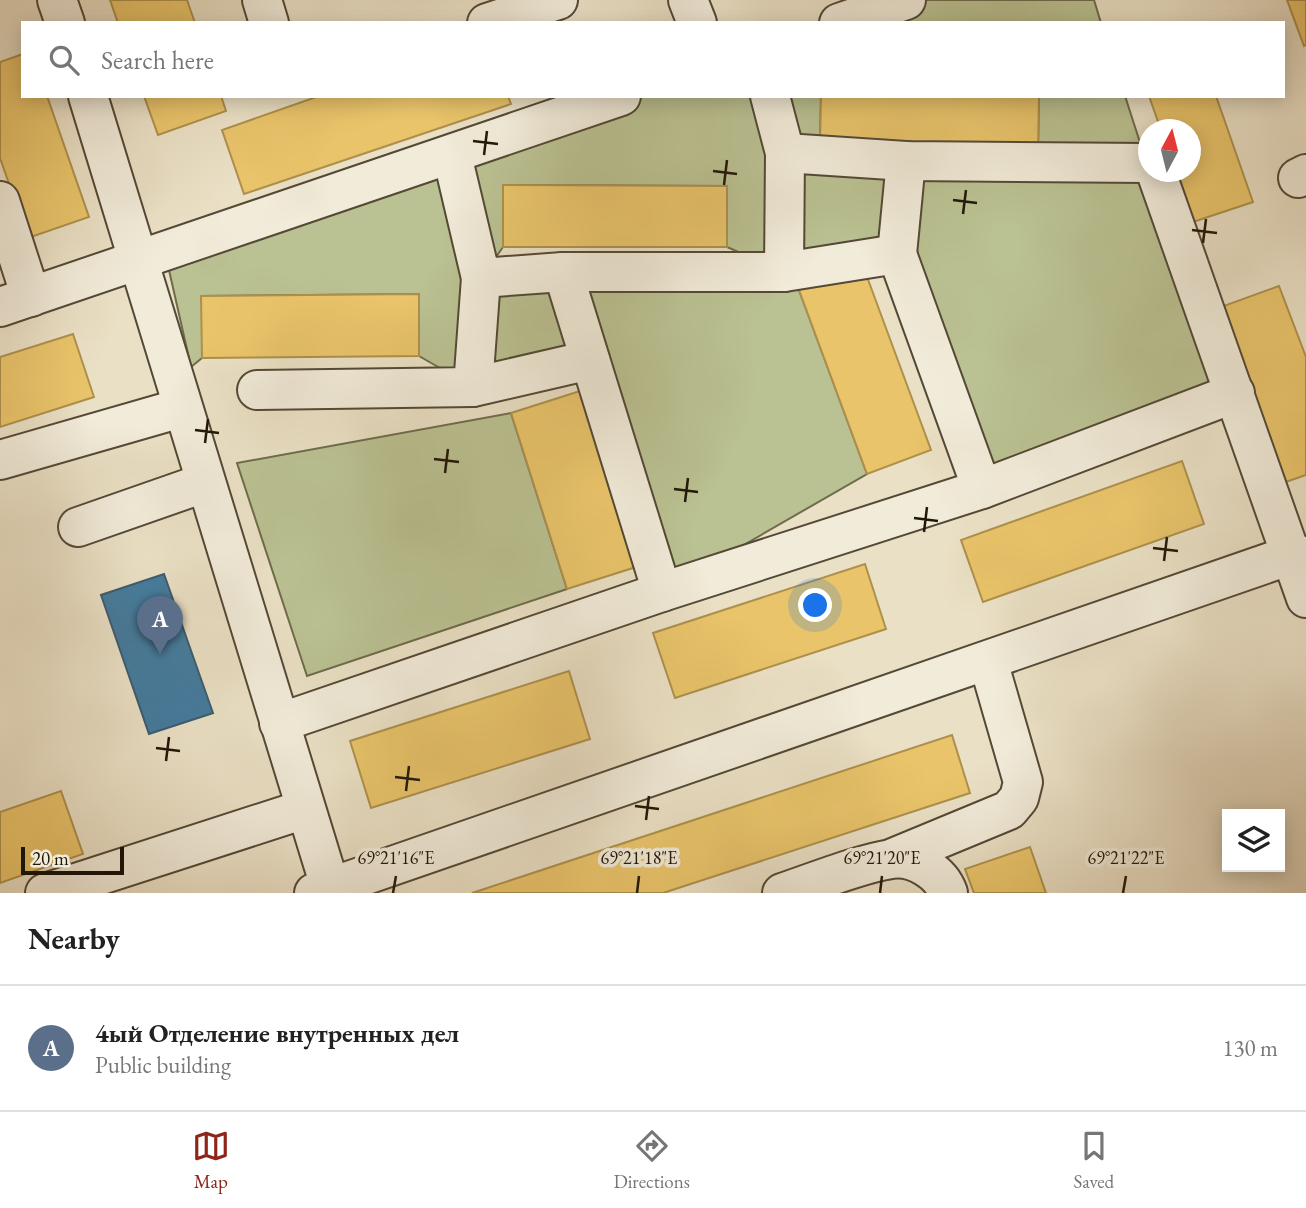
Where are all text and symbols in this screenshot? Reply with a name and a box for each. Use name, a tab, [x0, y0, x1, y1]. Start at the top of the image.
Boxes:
search box	[21, 21, 1285, 98]
icon: search	[45, 41, 83, 79]
text: Search here	[101, 43, 214, 77]
north arrow	[1138, 119, 1201, 182]
your location	[798, 588, 832, 622]
pin: A	[137, 596, 183, 654]
map controls	[1222, 809, 1285, 872]
button: layers	[1222, 809, 1285, 872]
scale bar	[21, 844, 124, 876]
text: 20 m	[32, 846, 69, 871]
text: 69°21'16"E	[358, 846, 434, 869]
text: 69°21'18"E	[601, 846, 677, 869]
text: 69°21'20"E	[844, 846, 920, 869]
text: 69°21'22"E	[1088, 846, 1164, 869]
text: Nearby	[28, 919, 120, 958]
text: 4ый Отделение внутренных дел	[95, 1016, 459, 1050]
text: A	[43, 1033, 59, 1063]
text: 130 m	[1222, 1033, 1278, 1063]
text: Public building	[95, 1050, 231, 1080]
tab: Map	[192, 1127, 230, 1194]
tab: Directions	[613, 1127, 690, 1194]
tab: Saved	[1073, 1127, 1114, 1194]

